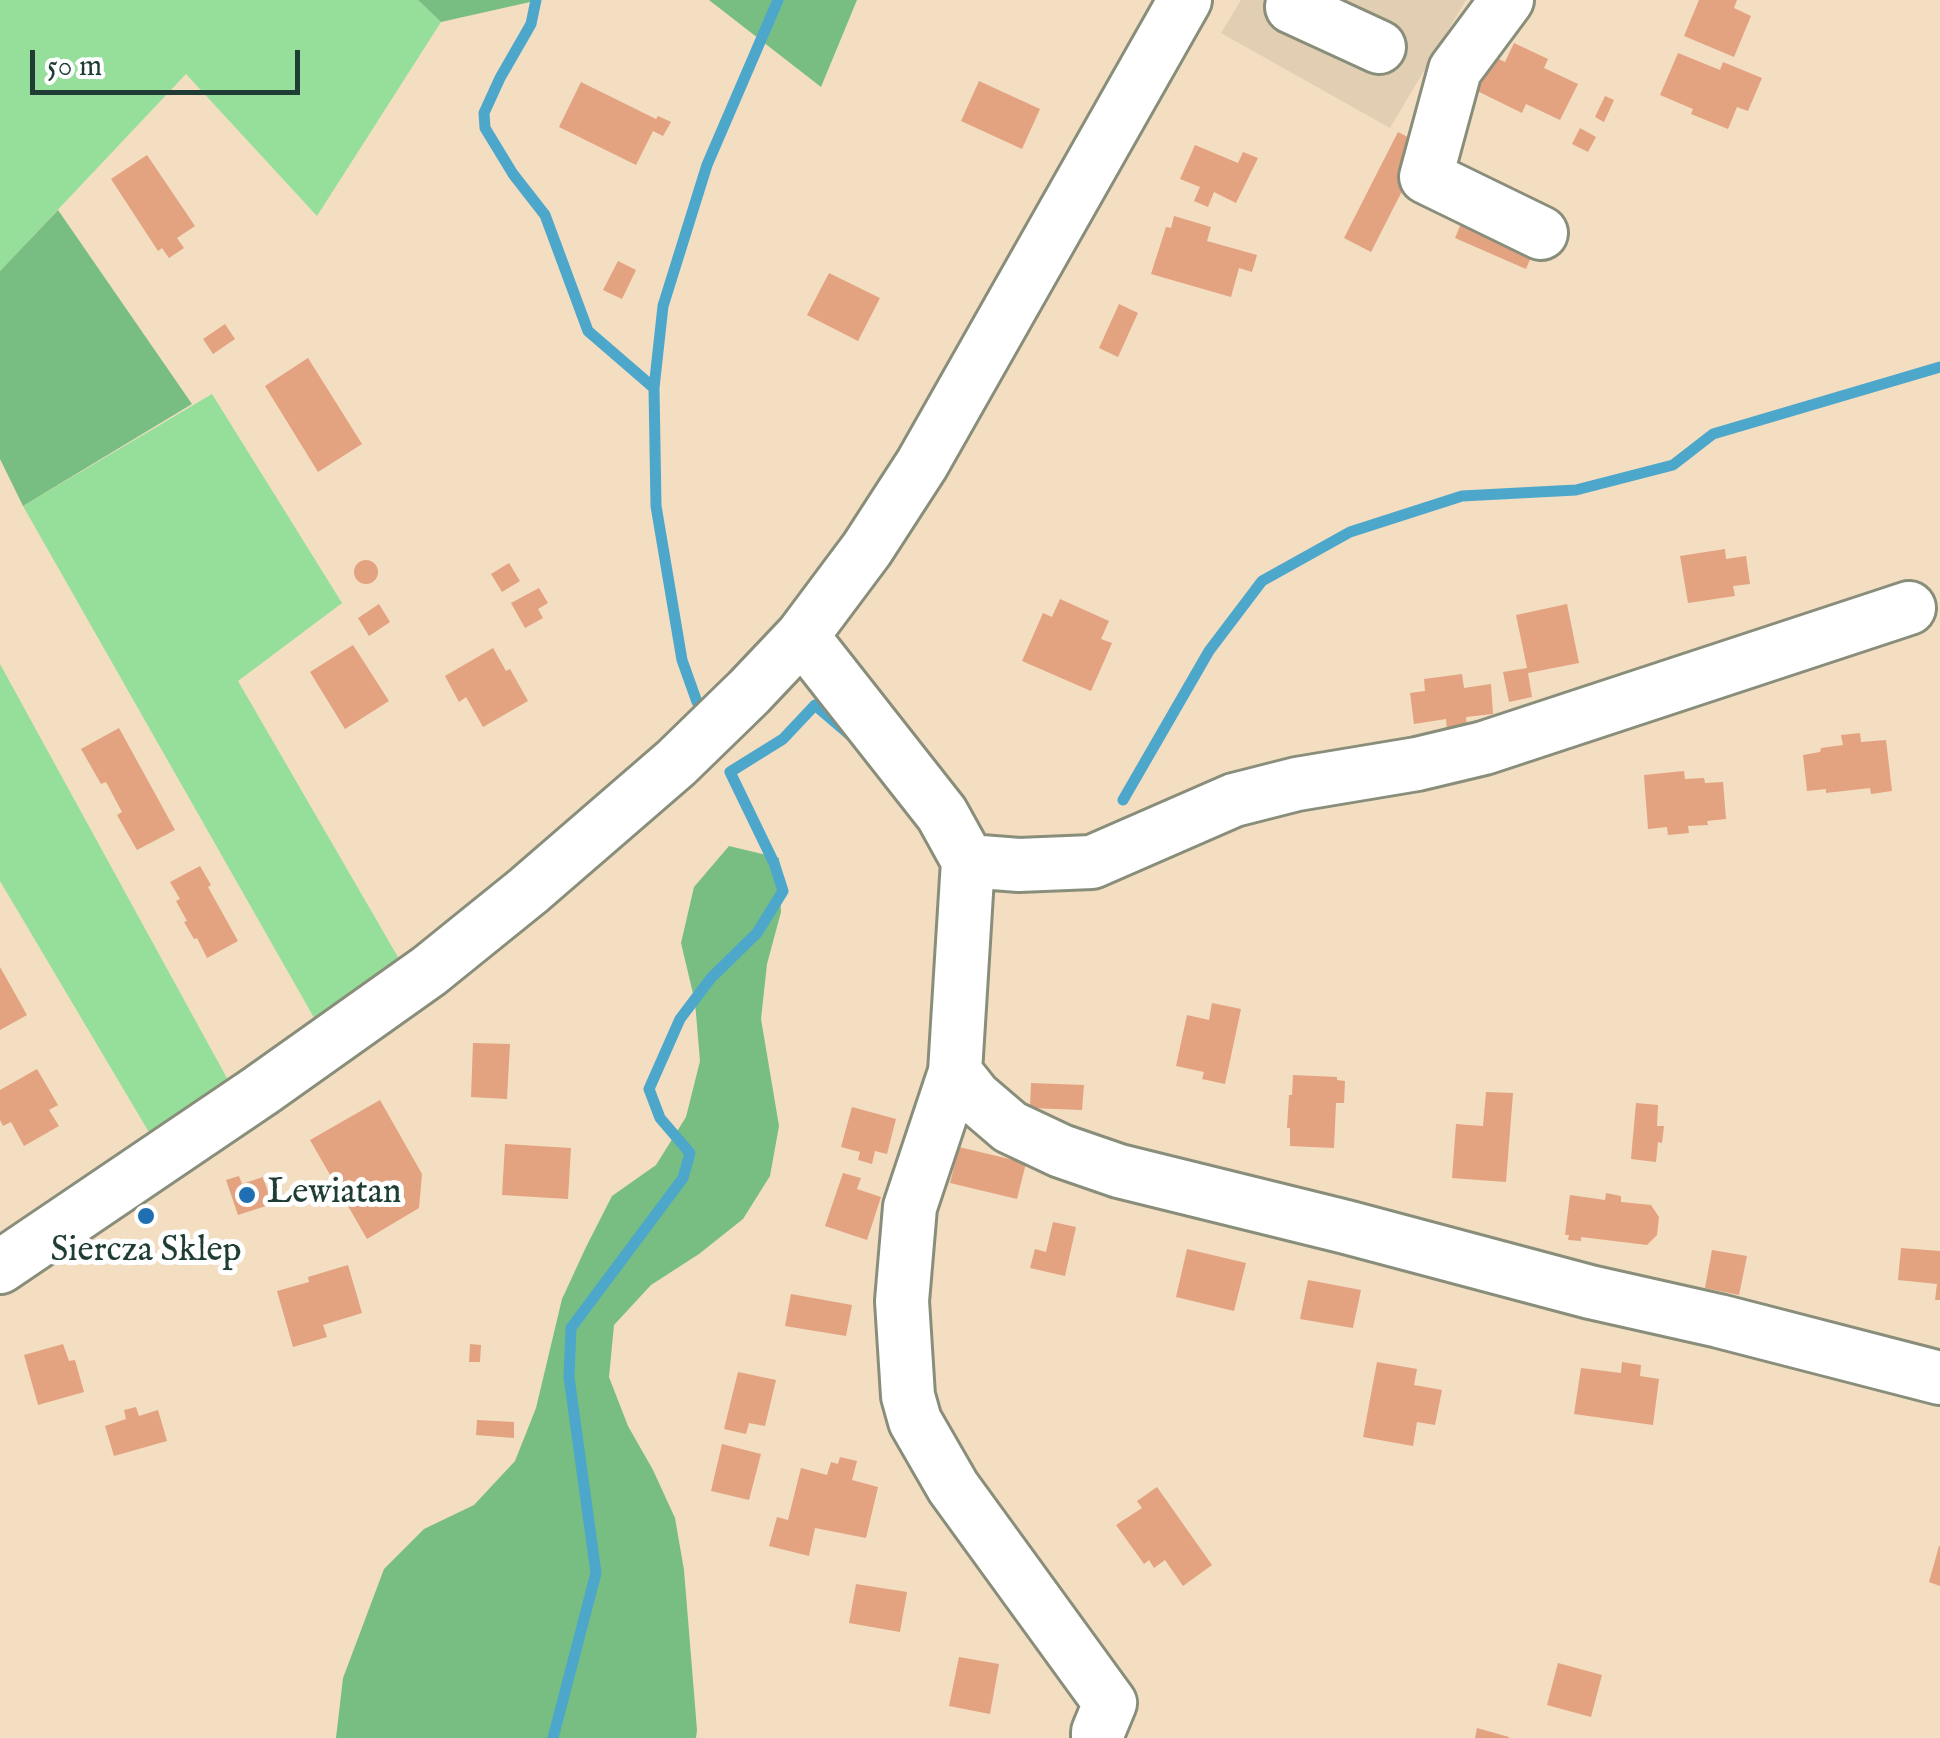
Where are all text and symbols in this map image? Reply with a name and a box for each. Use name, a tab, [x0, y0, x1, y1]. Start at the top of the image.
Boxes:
scale bar	[35, 30, 305, 92]
text: 50 m	[47, 48, 102, 86]
place label: Lewiatan	[267, 1174, 401, 1216]
marker: Lewiatan	[236, 1184, 258, 1206]
marker: Siercza Sklep	[135, 1205, 157, 1227]
place label: Siercza Sklep	[50, 1232, 242, 1274]

